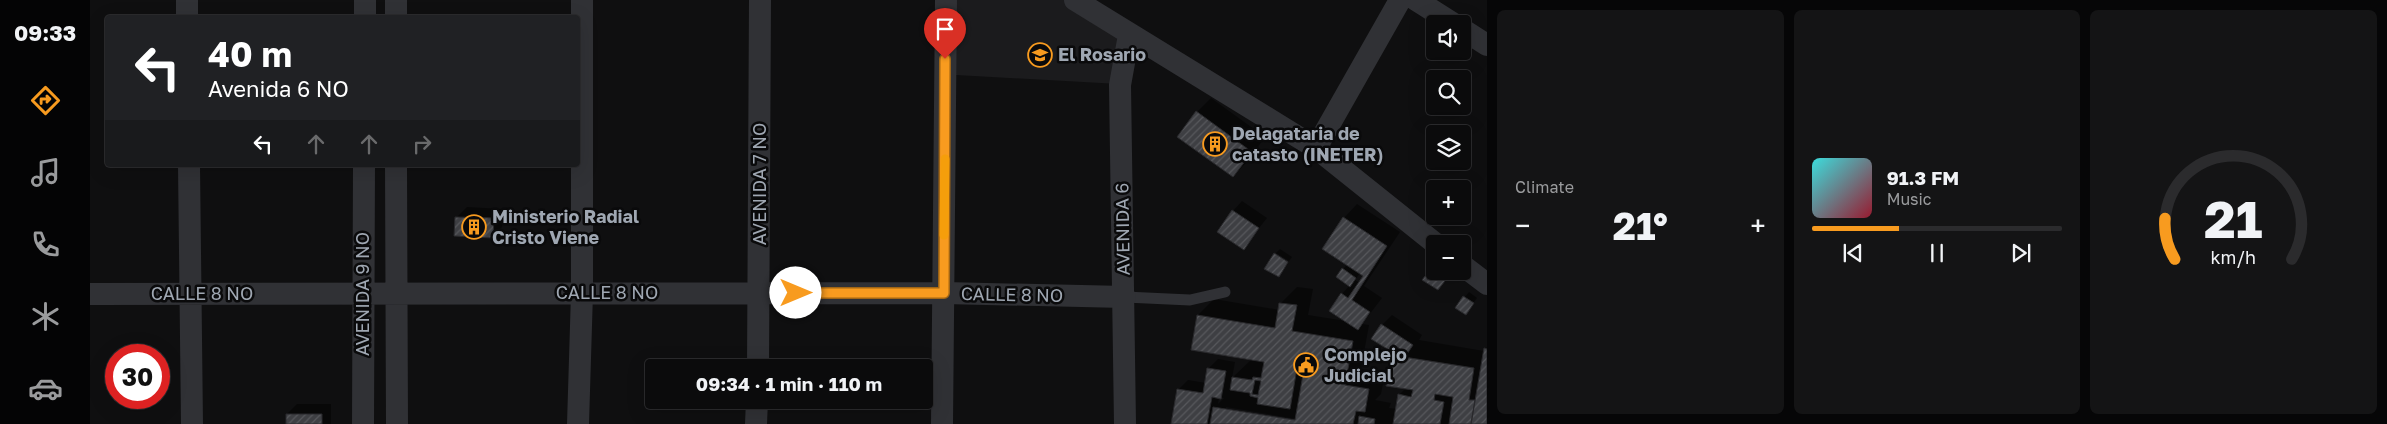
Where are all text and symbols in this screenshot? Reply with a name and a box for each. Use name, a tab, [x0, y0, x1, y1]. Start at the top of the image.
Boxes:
pin	[924, 8, 966, 59]
icon: arrive	[931, 15, 959, 43]
map controls	[1426, 15, 1471, 280]
button: sound	[1426, 15, 1471, 60]
text: 09:33	[14, 19, 76, 46]
text: 40 m	[208, 33, 292, 75]
icon: left	[125, 35, 190, 100]
school or university icon: El Rosario	[1027, 42, 1053, 68]
place label: El Rosario	[1058, 43, 1146, 65]
button: search	[1426, 70, 1471, 115]
text: Avenida 6 NO	[208, 75, 349, 102]
icon: directions	[28, 83, 63, 118]
place label: Delagataria de catasto (INETER)	[1232, 122, 1383, 165]
street label: AVENIDA 7 NO	[748, 123, 770, 245]
button: layers	[1426, 125, 1471, 170]
icon: left	[249, 130, 277, 158]
icon: ahead	[302, 130, 330, 158]
icon: ahead	[355, 130, 383, 158]
icon: right	[408, 130, 436, 158]
building icon: Delagataria de catasto (INETER)	[1202, 131, 1228, 157]
icon: music	[28, 155, 63, 190]
text: 91.3 FM	[1887, 166, 1959, 189]
text: Climate	[1515, 177, 1574, 197]
button: +	[1426, 180, 1471, 225]
street label: AVENIDA 6	[1110, 183, 1134, 275]
text: 21	[2204, 187, 2263, 249]
text: Music	[1887, 189, 1932, 209]
text: 21°	[1613, 203, 1668, 248]
place label: Ministerio Radial Cristo Viene	[492, 205, 639, 248]
text: −	[1515, 209, 1530, 242]
text: +	[1750, 209, 1766, 242]
building icon: Ministerio Radial Cristo Viene	[461, 214, 487, 240]
icon: phone	[28, 227, 63, 262]
street label: AVENIDA 9 NO	[351, 232, 373, 356]
button: −	[1426, 235, 1471, 280]
icon: previous	[1839, 239, 1867, 267]
icon: pause	[1923, 239, 1951, 267]
icon: next	[2007, 239, 2035, 267]
text: km/h	[2211, 246, 2256, 268]
position arrow	[769, 266, 821, 318]
street label: CALLE 8 NO	[556, 281, 658, 303]
street label: CALLE 8 NO	[151, 282, 253, 304]
street label: CALLE 8 NO	[961, 282, 1063, 306]
icon: climate	[28, 299, 63, 334]
place label: Complejo Judicial	[1324, 343, 1407, 386]
speed limit sign: 30	[105, 344, 170, 409]
public building icon: Complejo Judicial	[1293, 352, 1319, 378]
icon: car	[28, 371, 63, 406]
text: 09:34 · 1 min · 110 m	[696, 372, 882, 395]

